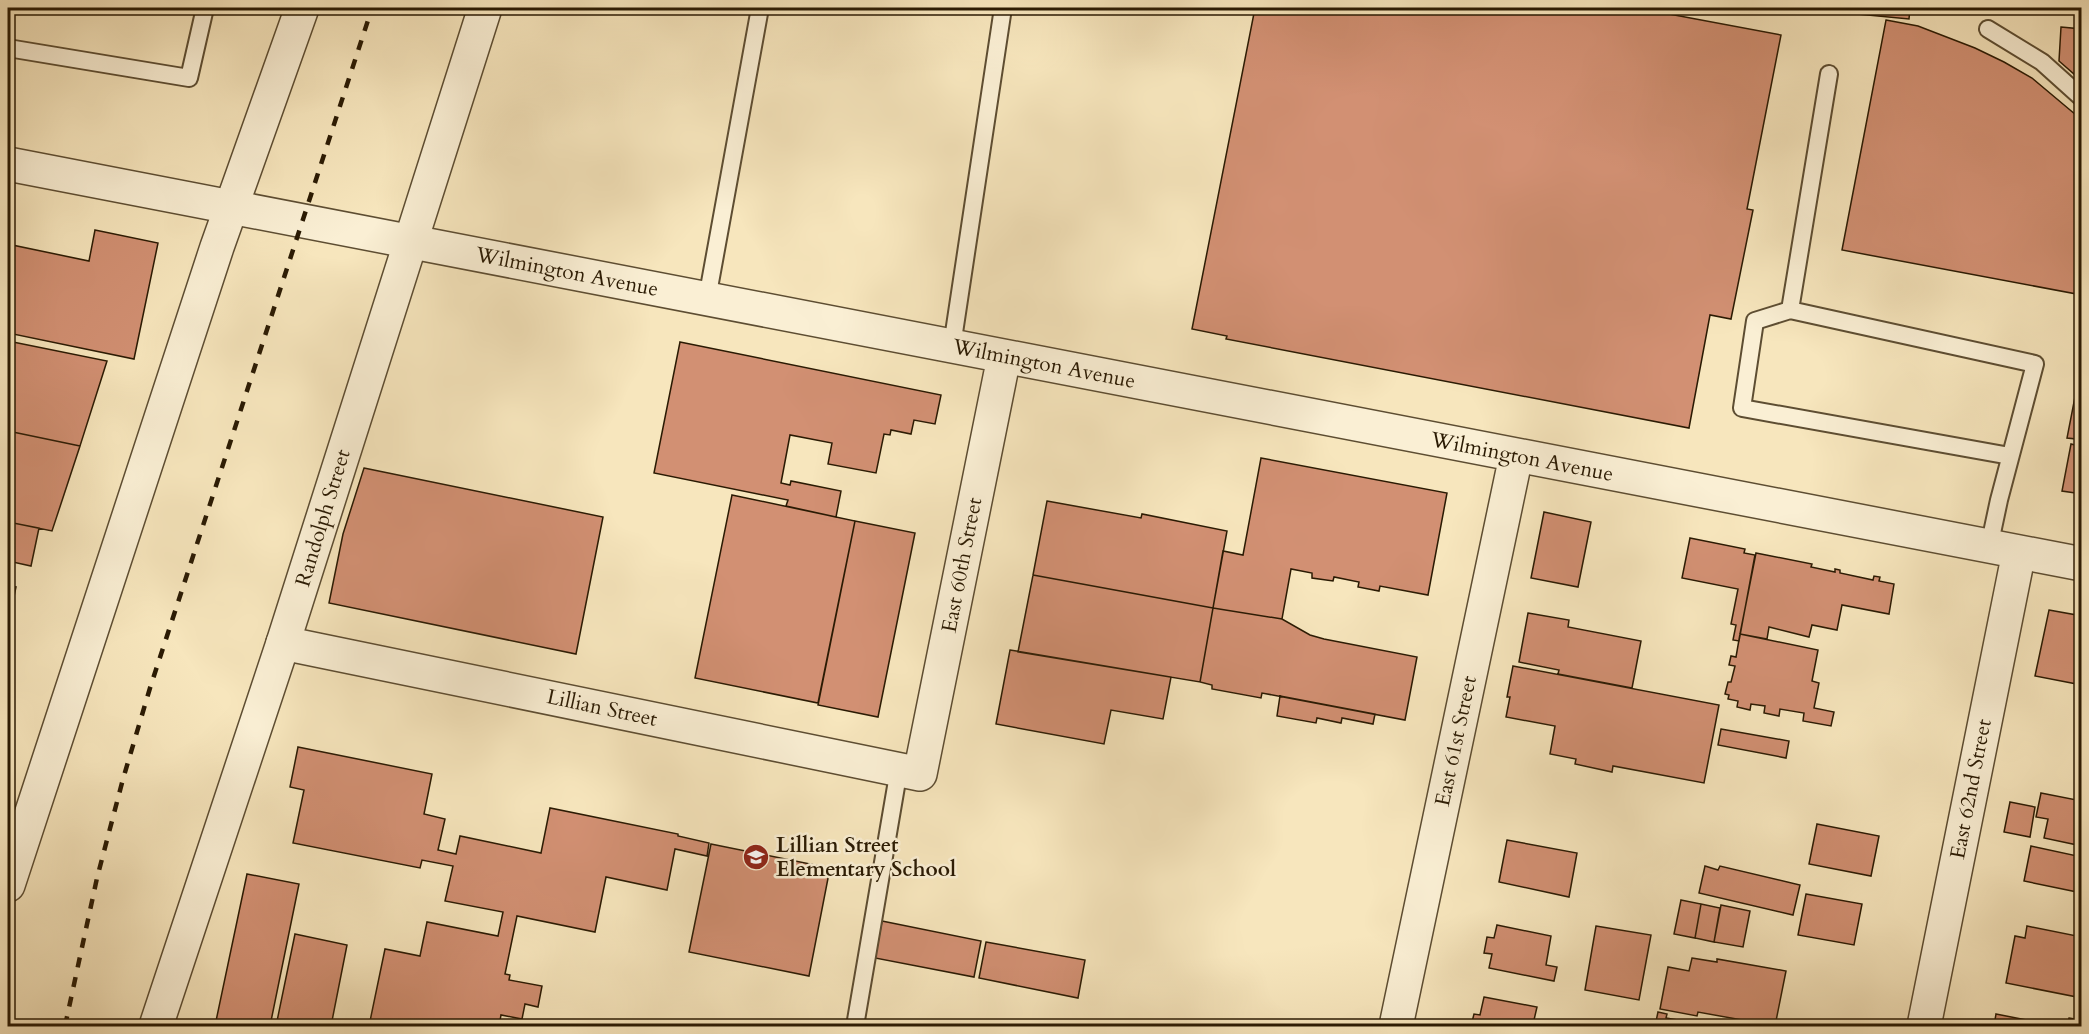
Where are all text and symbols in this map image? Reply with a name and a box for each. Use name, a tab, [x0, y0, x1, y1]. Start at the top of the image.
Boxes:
street label: Wilmington Avenue	[472, 240, 661, 304]
street label: Wilmington Avenue	[949, 332, 1138, 396]
street label: Wilmington Avenue	[1427, 425, 1616, 489]
street label: Randolph Street	[288, 445, 358, 590]
street label: East 60th Street	[935, 495, 989, 635]
street label: East 61st Street	[1428, 673, 1484, 809]
street label: Lillian Street	[544, 682, 660, 734]
street label: East 62nd Street	[1943, 716, 1999, 862]
place label: Lillian Street Elementary School	[776, 831, 956, 884]
school or university icon: Lillian Street Elementary School	[741, 842, 771, 872]

